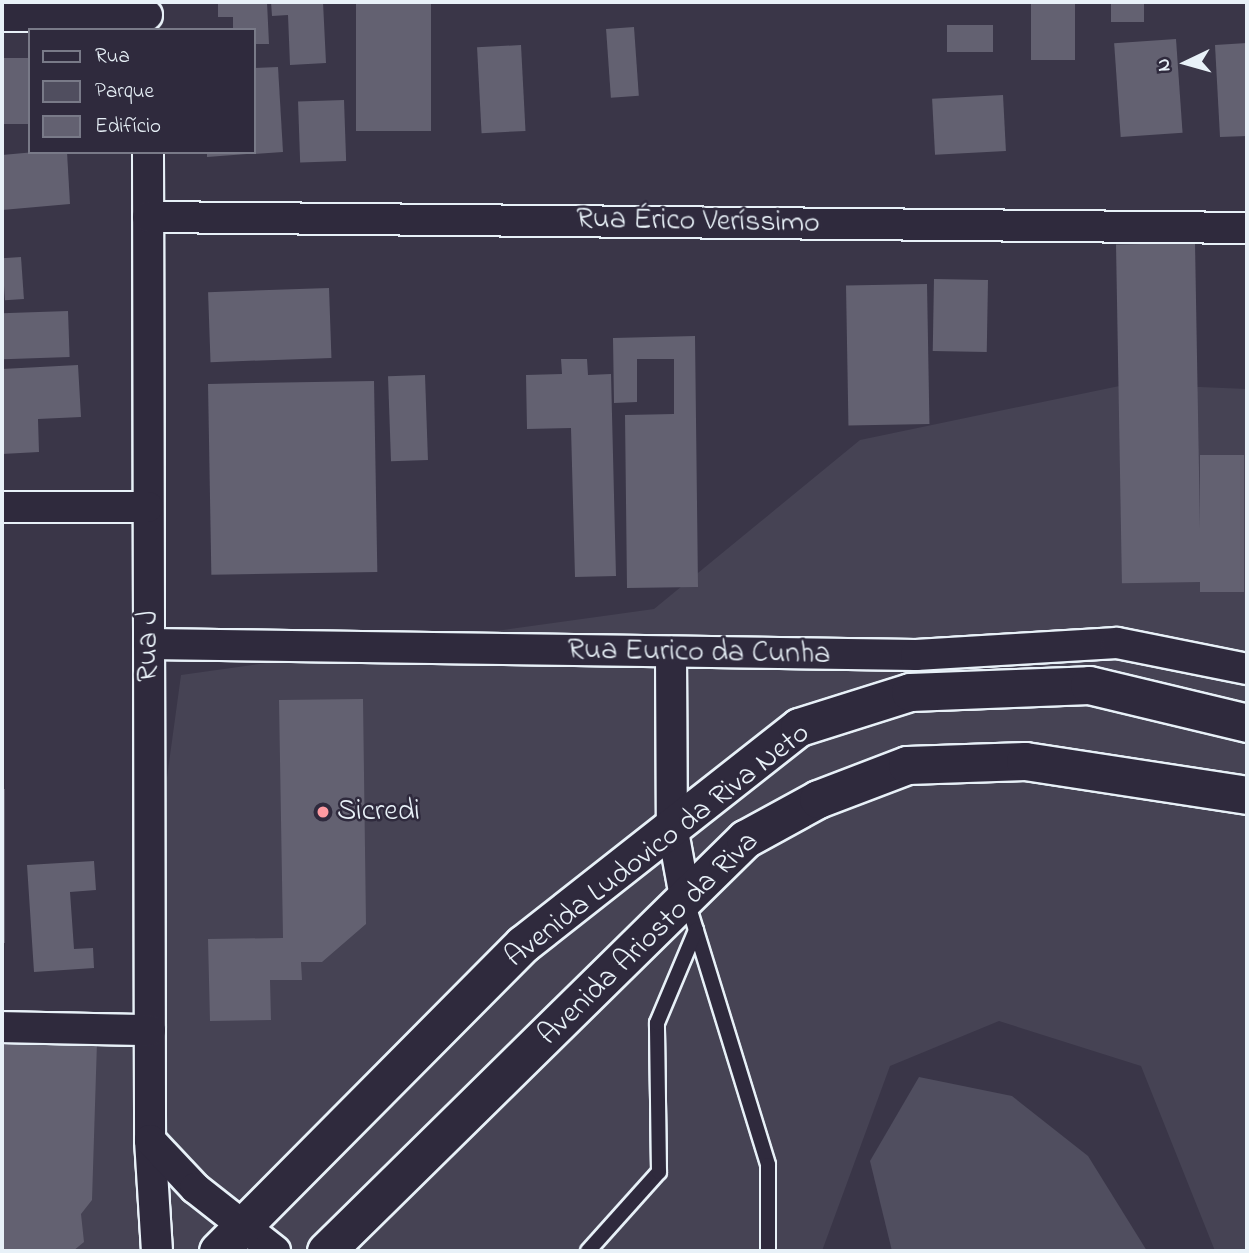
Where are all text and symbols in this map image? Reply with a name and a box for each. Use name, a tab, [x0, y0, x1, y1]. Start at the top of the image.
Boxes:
legend	[28, 28, 256, 154]
north arrow	[1151, 28, 1221, 98]
text: Rua	[95, 42, 130, 72]
text: N	[1151, 57, 1179, 72]
text: Parque	[95, 77, 154, 107]
text: Edifício	[95, 112, 161, 142]
street label: Rua Érico Veríssimo	[576, 202, 820, 242]
street label: Rua J	[131, 610, 167, 682]
street label: Rua Eurico da Cunha	[567, 633, 831, 673]
street label: Avenida Ludovico da Riva Neto	[499, 716, 817, 976]
place label: Sicredi	[337, 794, 420, 830]
marker: Sicredi	[315, 804, 331, 820]
street label: Avenida Ariosto da Riva	[531, 824, 767, 1054]

